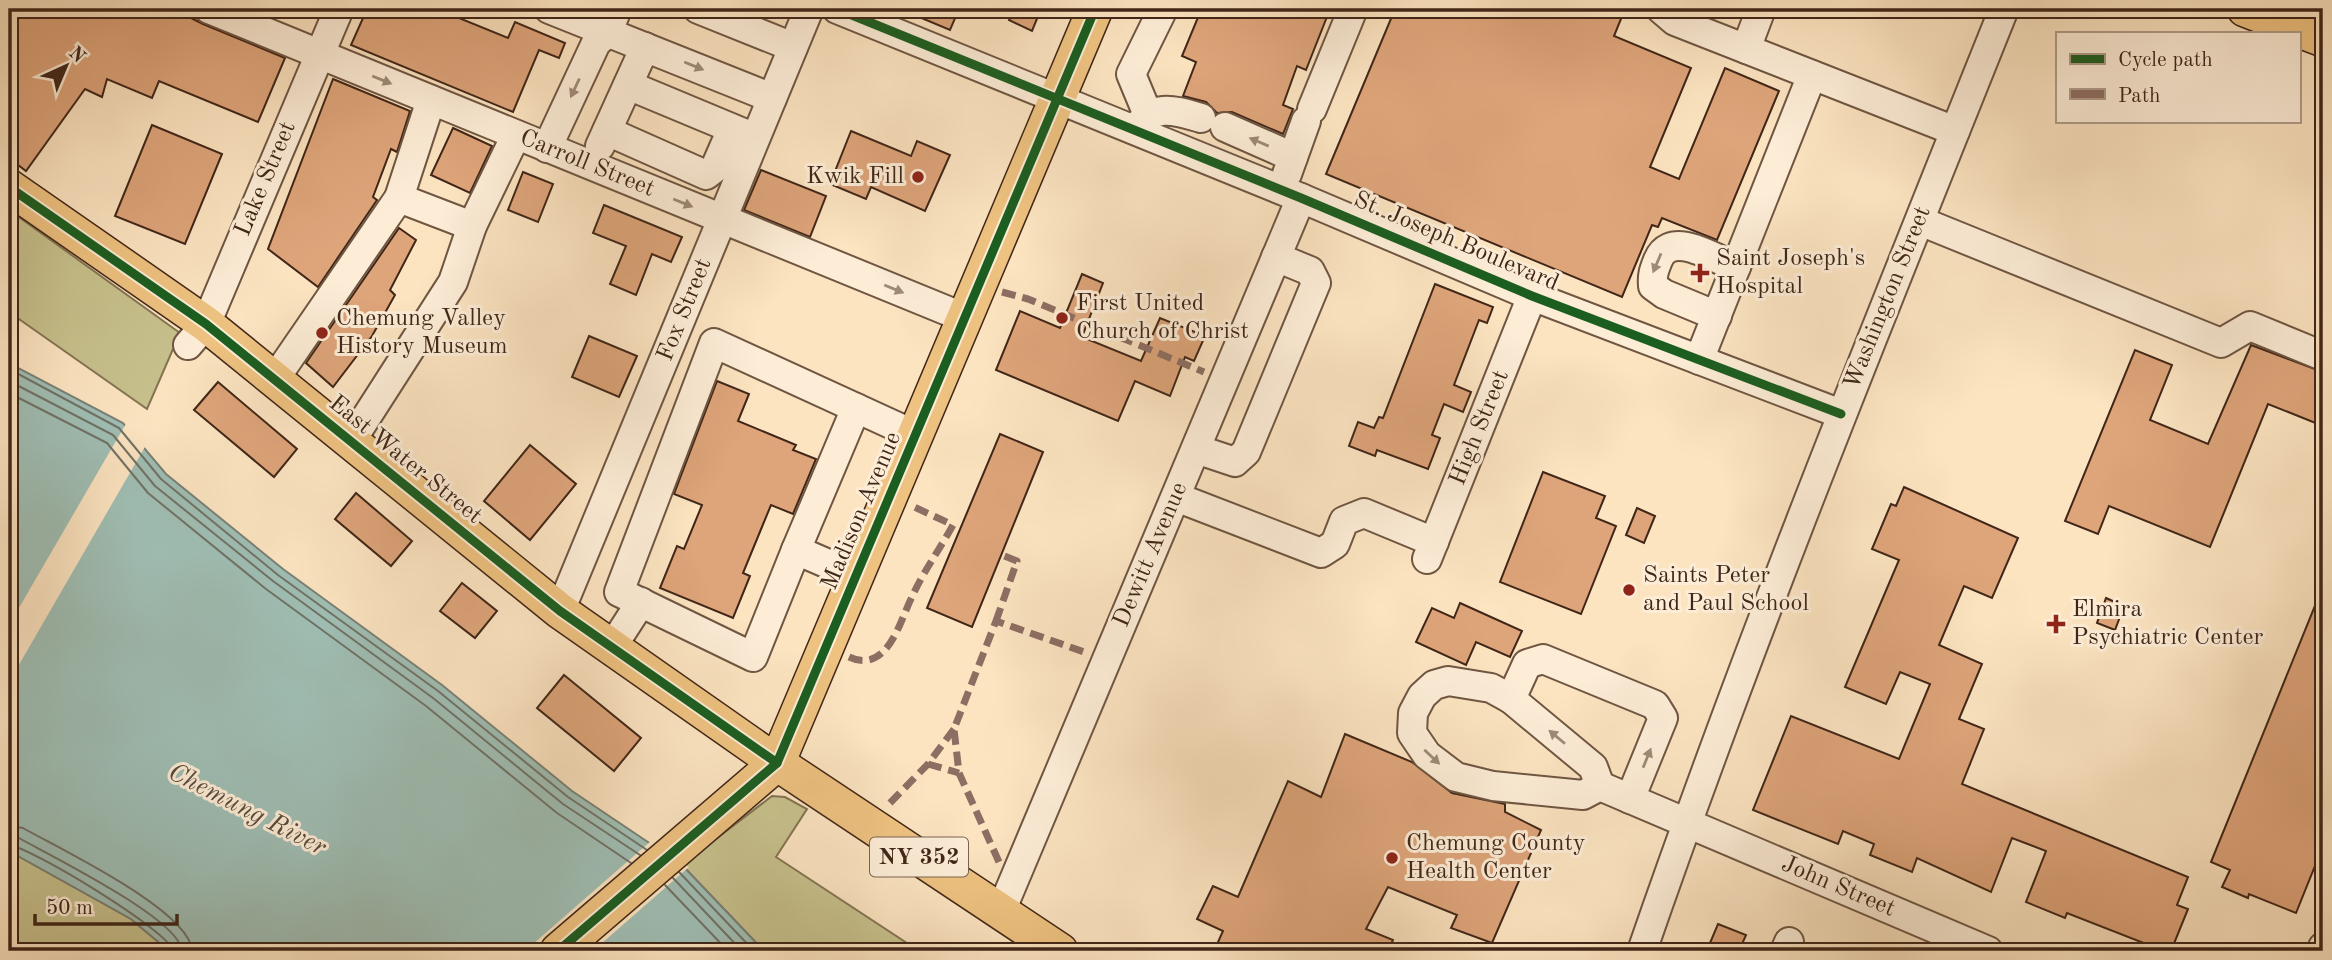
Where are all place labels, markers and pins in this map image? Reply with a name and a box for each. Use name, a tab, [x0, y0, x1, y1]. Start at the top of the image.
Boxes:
place label: Kwik Fill	[806, 165, 904, 189]
marker: Kwik Fill	[910, 169, 926, 185]
place label: Saint Joseph's Hospital	[1716, 247, 1865, 299]
marker: Saint Joseph's Hospital	[1690, 263, 1710, 283]
place label: First United Church of Christ	[1076, 292, 1249, 344]
place label: Chemung Valley History Museum	[336, 307, 508, 359]
marker: First United Church of Christ	[1054, 310, 1070, 326]
marker: Chemung Valley History Museum	[314, 325, 330, 341]
place label: Saints Peter and Paul School	[1643, 564, 1809, 616]
marker: Saints Peter and Paul School	[1621, 582, 1637, 598]
place label: Elmira Psychiatric Center	[2072, 598, 2264, 650]
marker: Elmira Psychiatric Center	[2046, 614, 2066, 634]
place label: Chemung County Health Center	[1406, 832, 1586, 884]
marker: Chemung County Health Center	[1384, 850, 1400, 866]

